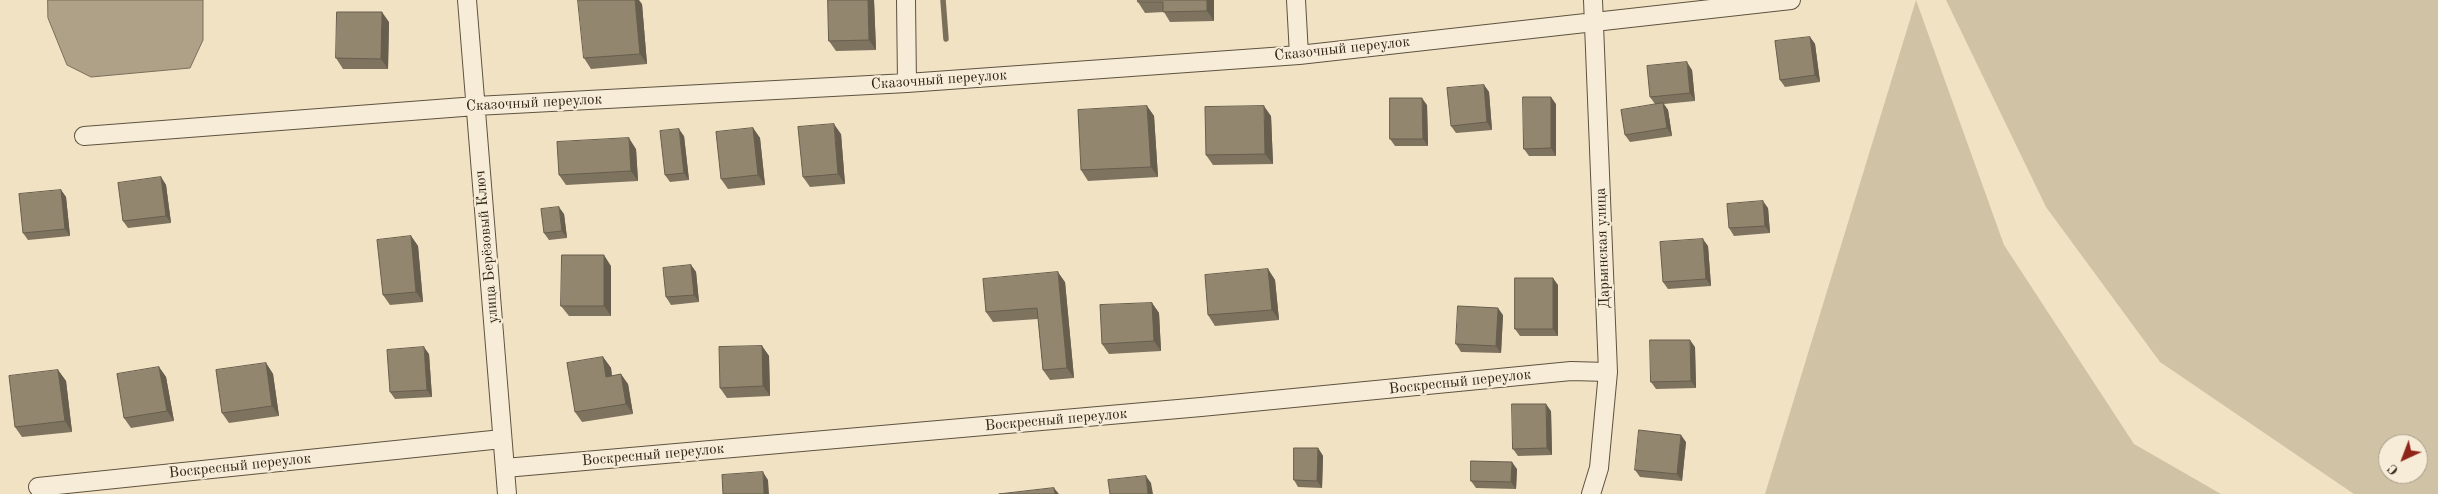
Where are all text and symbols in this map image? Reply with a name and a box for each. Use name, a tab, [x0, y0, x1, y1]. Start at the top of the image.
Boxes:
street label: Сказочный переулок	[1273, 33, 1411, 65]
street label: Сказочный переулок	[870, 66, 1008, 94]
street label: Сказочный переулок	[465, 90, 603, 116]
street label: улица Берёзовый Ключ	[471, 169, 503, 325]
street label: Дарьинская улица	[1592, 187, 1614, 309]
street label: Воскресный переулок	[1388, 366, 1532, 398]
street label: Воскресный переулок	[984, 405, 1128, 435]
north arrow	[2378, 434, 2428, 484]
street label: Воскресный переулок	[581, 440, 725, 470]
street label: Воскресный переулок	[168, 450, 312, 482]
text: С	[2385, 461, 2402, 478]

